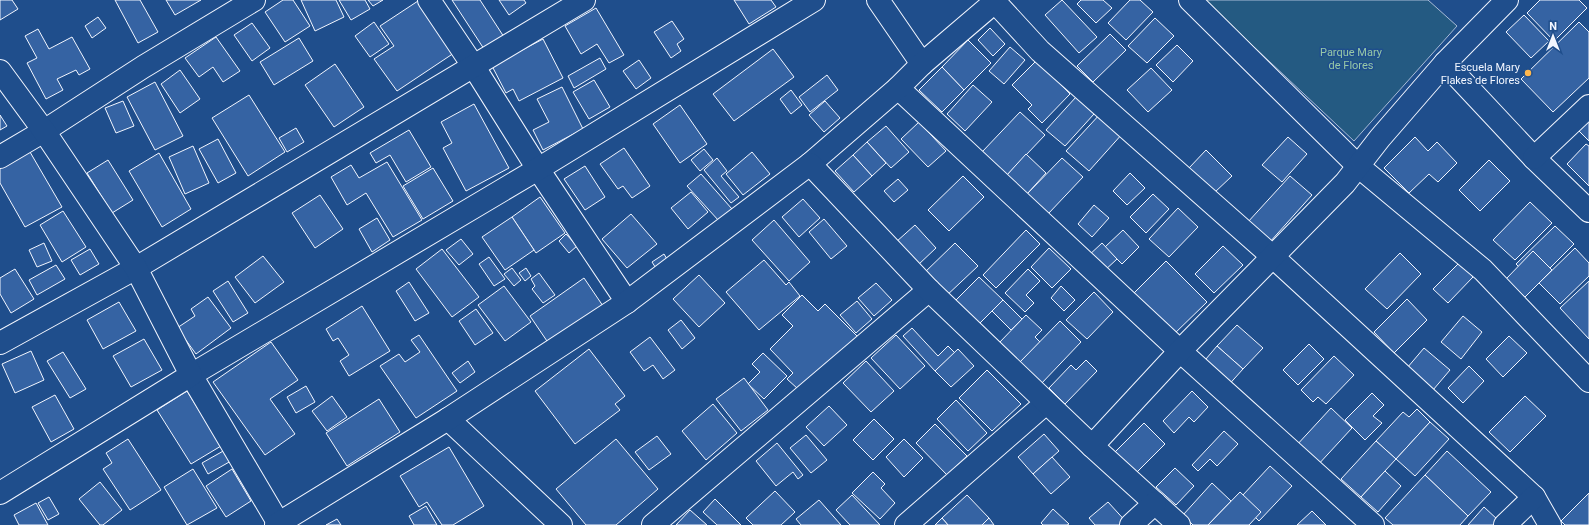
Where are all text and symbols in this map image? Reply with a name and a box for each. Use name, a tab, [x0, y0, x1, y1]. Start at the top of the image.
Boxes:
north arrow	[1533, 16, 1573, 56]
text: N	[1549, 20, 1557, 33]
park label: Parque Mary de Flores	[1320, 46, 1383, 72]
place label: Escuela Mary Flakes de Flores	[1441, 61, 1521, 87]
marker: Escuela Mary Flakes de Flores	[1523, 68, 1533, 78]

